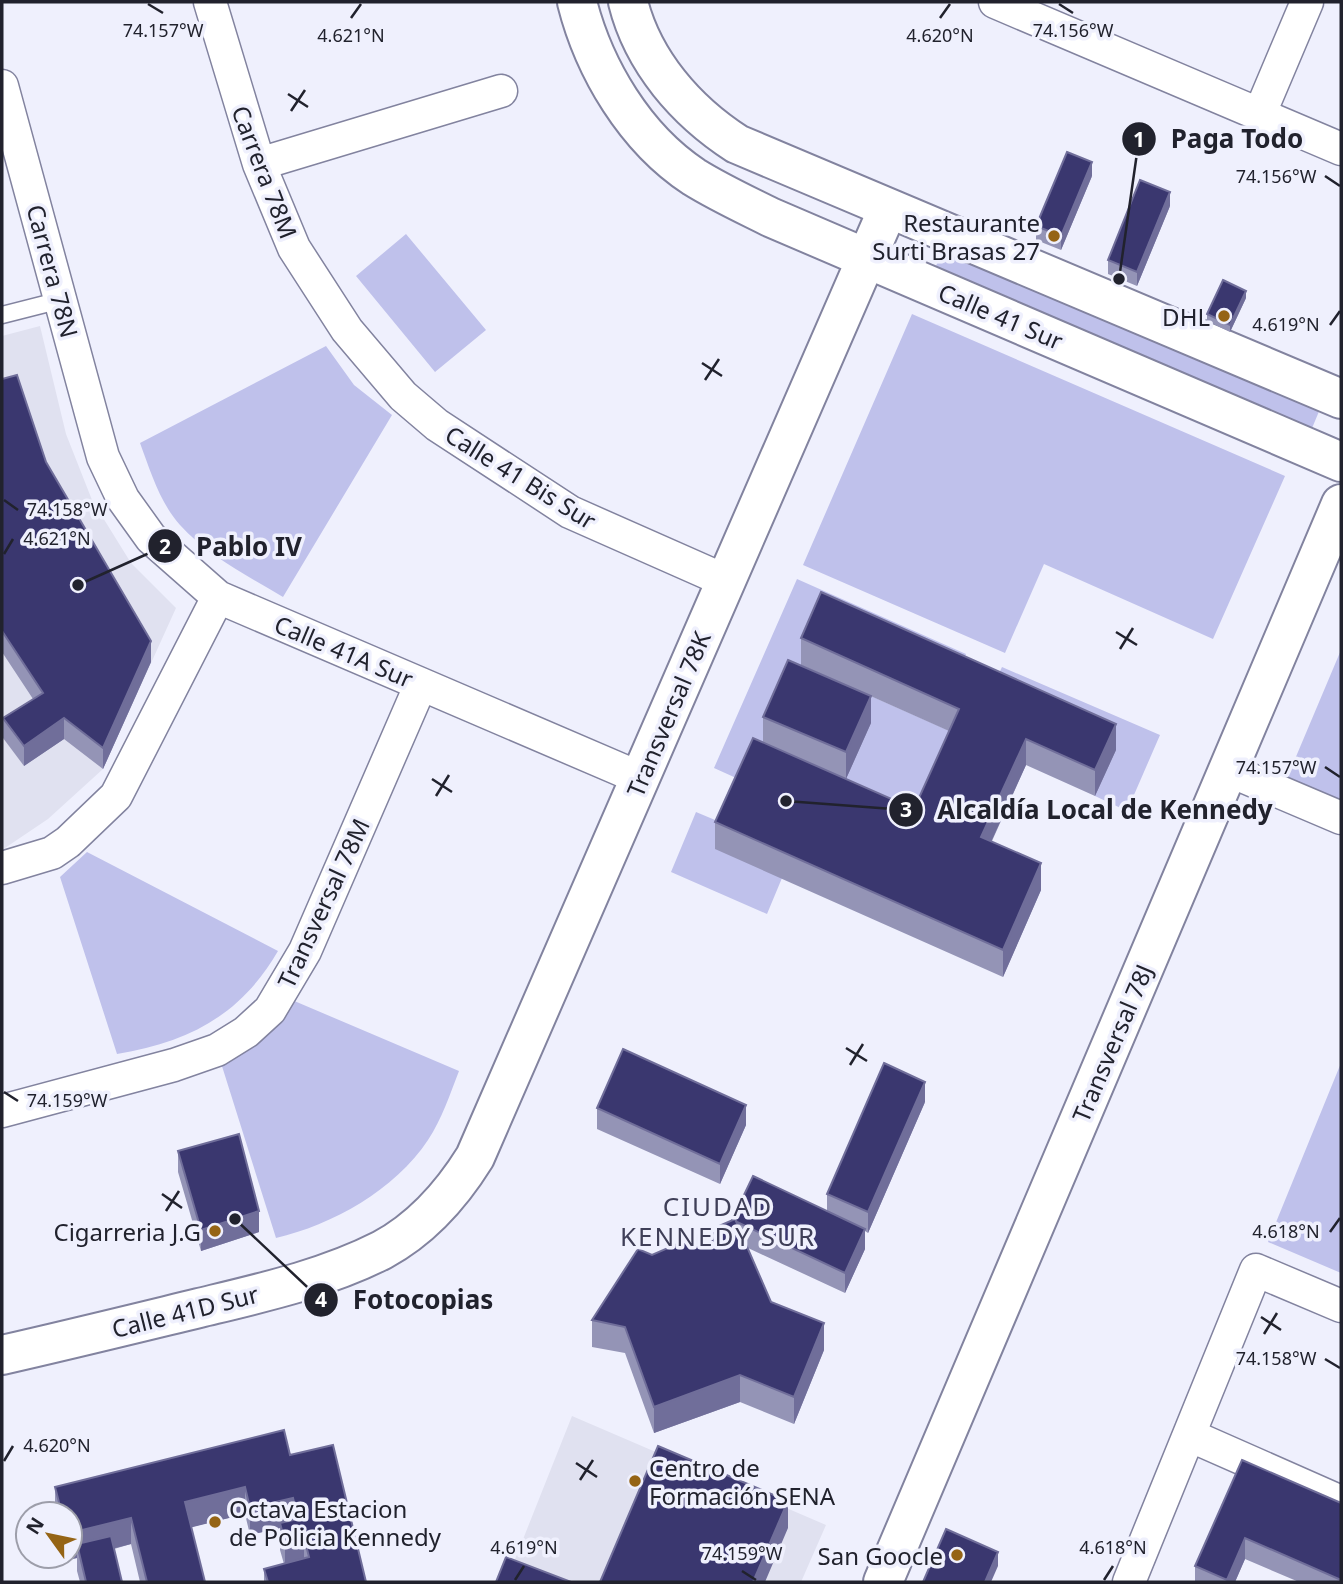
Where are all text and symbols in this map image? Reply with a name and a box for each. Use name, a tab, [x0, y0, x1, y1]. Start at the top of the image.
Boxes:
text: 74.157°W	[123, 18, 204, 42]
text: 74.156°W	[1033, 18, 1114, 42]
text: 4.621°N	[317, 23, 385, 47]
text: 4.620°N	[906, 23, 974, 47]
street label: Carrera 78M	[225, 101, 305, 243]
callout: Paga Todo	[1121, 116, 1317, 163]
text: Paga Todo	[1171, 120, 1303, 156]
text: 1	[1133, 125, 1145, 153]
text: 74.156°W	[1236, 164, 1317, 188]
street label: Carrera 78N	[19, 201, 87, 341]
place label: Restaurante Surti Brasas 27	[872, 206, 1040, 267]
marker: Restaurante Surti Brasas 27	[1046, 228, 1062, 244]
street label: Calle 41 Sur	[934, 275, 1068, 357]
place label: DHL	[1162, 300, 1210, 333]
marker: DHL	[1216, 308, 1232, 324]
text: 4.619°N	[1252, 312, 1320, 336]
street label: Calle 41 Bis Sur	[439, 417, 603, 537]
text: 74.158°W	[27, 497, 108, 521]
callout: Pablo IV	[147, 523, 316, 570]
text: 4.621°N	[23, 526, 91, 550]
text: Pablo IV	[196, 528, 302, 564]
text: 2	[159, 532, 171, 560]
street label: Calle 41A Sur	[270, 607, 419, 695]
street label: Transversal 78K	[618, 626, 718, 802]
text: 74.157°W	[1236, 755, 1317, 779]
callout: Alcaldía Local de Kennedy	[888, 786, 1287, 833]
text: Alcaldía Local de Kennedy	[937, 791, 1273, 827]
text: 3	[900, 795, 912, 823]
street label: Transversal 78M	[269, 813, 377, 993]
street label: Transversal 78J	[1064, 959, 1160, 1127]
text: 74.159°W	[27, 1088, 108, 1112]
district label: CIUDAD KENNEDY SUR	[620, 1188, 816, 1254]
place label: Cigarreria J.G	[53, 1215, 201, 1248]
text: 4.618°N	[1252, 1219, 1320, 1243]
marker: Cigarreria J.G	[207, 1223, 223, 1239]
callout: Fotocopias	[304, 1276, 507, 1323]
street label: Calle 41D Sur	[108, 1277, 262, 1345]
text: Fotocopias	[353, 1281, 493, 1317]
text: 4	[315, 1285, 327, 1313]
text: 74.158°W	[1236, 1346, 1317, 1370]
text: 4.620°N	[23, 1433, 91, 1457]
place label: Centro de Formación SENA	[649, 1451, 836, 1512]
marker: Centro de Formación SENA	[627, 1473, 643, 1489]
place label: Octava Estacion de Policia Kennedy	[229, 1492, 442, 1553]
north arrow	[14, 1500, 84, 1570]
text: N	[20, 1512, 50, 1539]
marker: Octava Estacion de Policia Kennedy	[207, 1514, 223, 1530]
text: 4.619°N	[490, 1535, 558, 1559]
text: 4.618°N	[1079, 1535, 1147, 1559]
place label: San Goocle	[818, 1539, 943, 1572]
text: 74.159°W	[702, 1541, 783, 1565]
marker: San Goocle	[949, 1547, 965, 1563]

